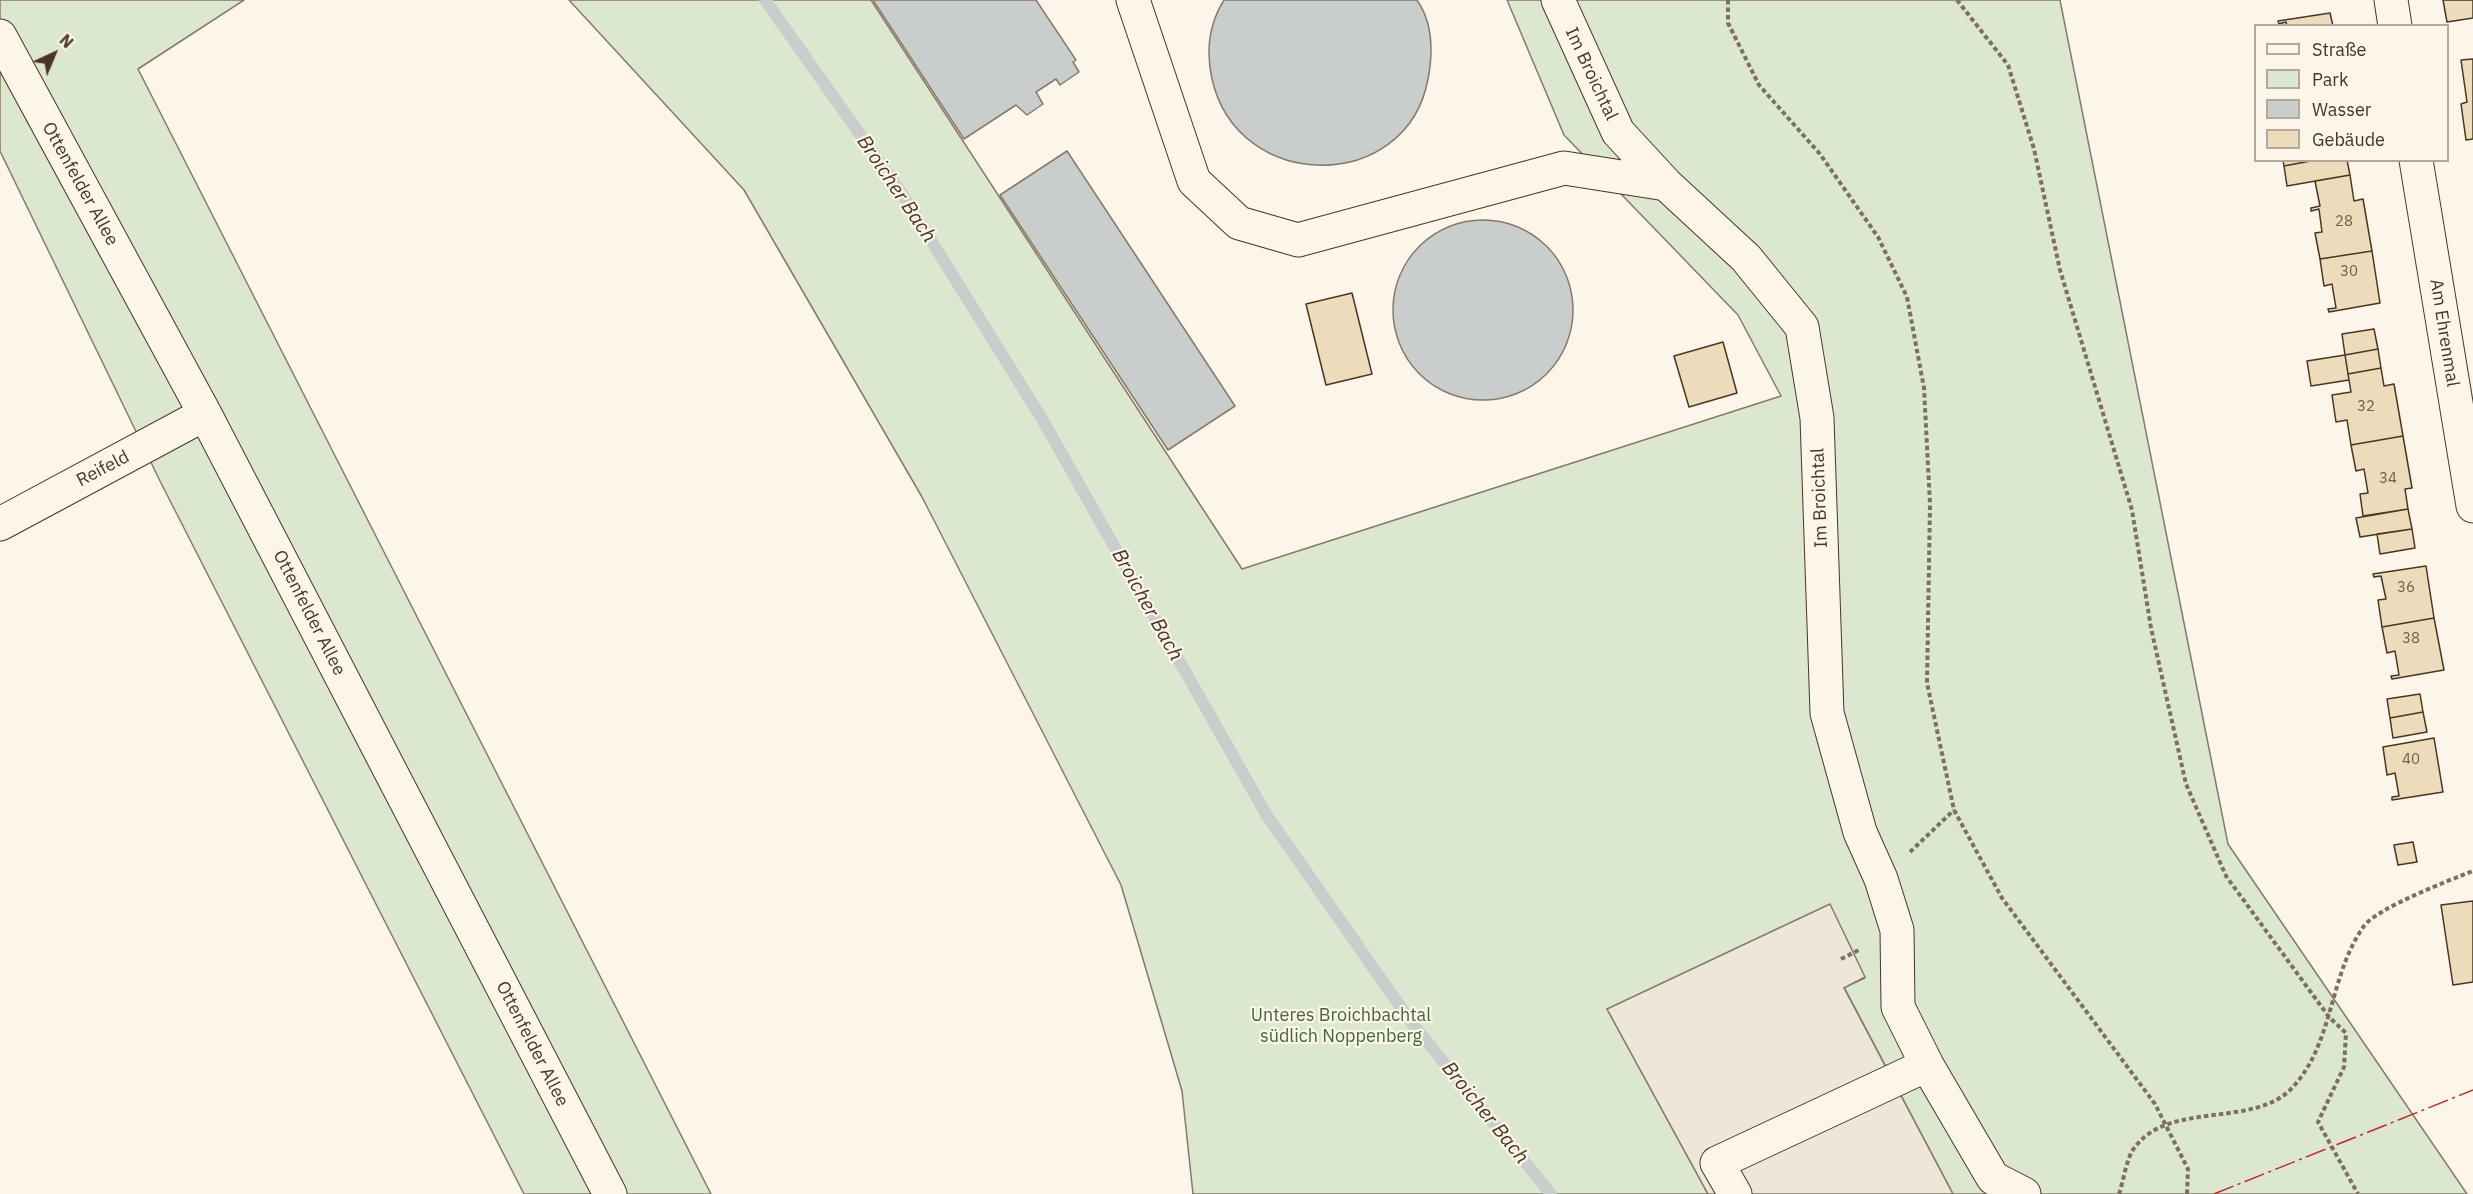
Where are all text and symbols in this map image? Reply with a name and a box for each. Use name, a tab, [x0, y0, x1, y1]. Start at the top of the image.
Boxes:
north arrow	[24, 24, 84, 84]
street label: Im Broichtal	[1560, 24, 1622, 124]
legend	[2254, 24, 2449, 162]
text: N	[55, 30, 78, 52]
text: Straße	[2312, 38, 2366, 61]
text: Park	[2312, 68, 2348, 91]
text: Wasser	[2312, 98, 2371, 121]
street label: Ottenfelder Allee	[37, 118, 123, 250]
text: Gebäude	[2312, 128, 2385, 151]
water label: Broicher Bach	[851, 131, 941, 247]
house number: 28	[2335, 213, 2353, 231]
house number: 30	[2340, 263, 2358, 281]
street label: Am Ehrenmal	[2425, 277, 2463, 389]
house number: 32	[2357, 398, 2375, 416]
street label: Reifeld	[73, 446, 133, 492]
street label: Im Broichtal	[1807, 448, 1833, 548]
house number: 34	[2379, 470, 2397, 488]
water label: Broicher Bach	[1106, 545, 1188, 665]
street label: Ottenfelder Allee	[268, 547, 350, 679]
house number: 36	[2397, 579, 2415, 597]
house number: 38	[2402, 630, 2420, 648]
house number: 40	[2402, 751, 2420, 769]
street label: Ottenfelder Allee	[491, 978, 573, 1110]
park label: Unteres Broichbachtal südlich Noppenberg	[1251, 1005, 1431, 1048]
water label: Broicher Bach	[1437, 1057, 1533, 1169]

